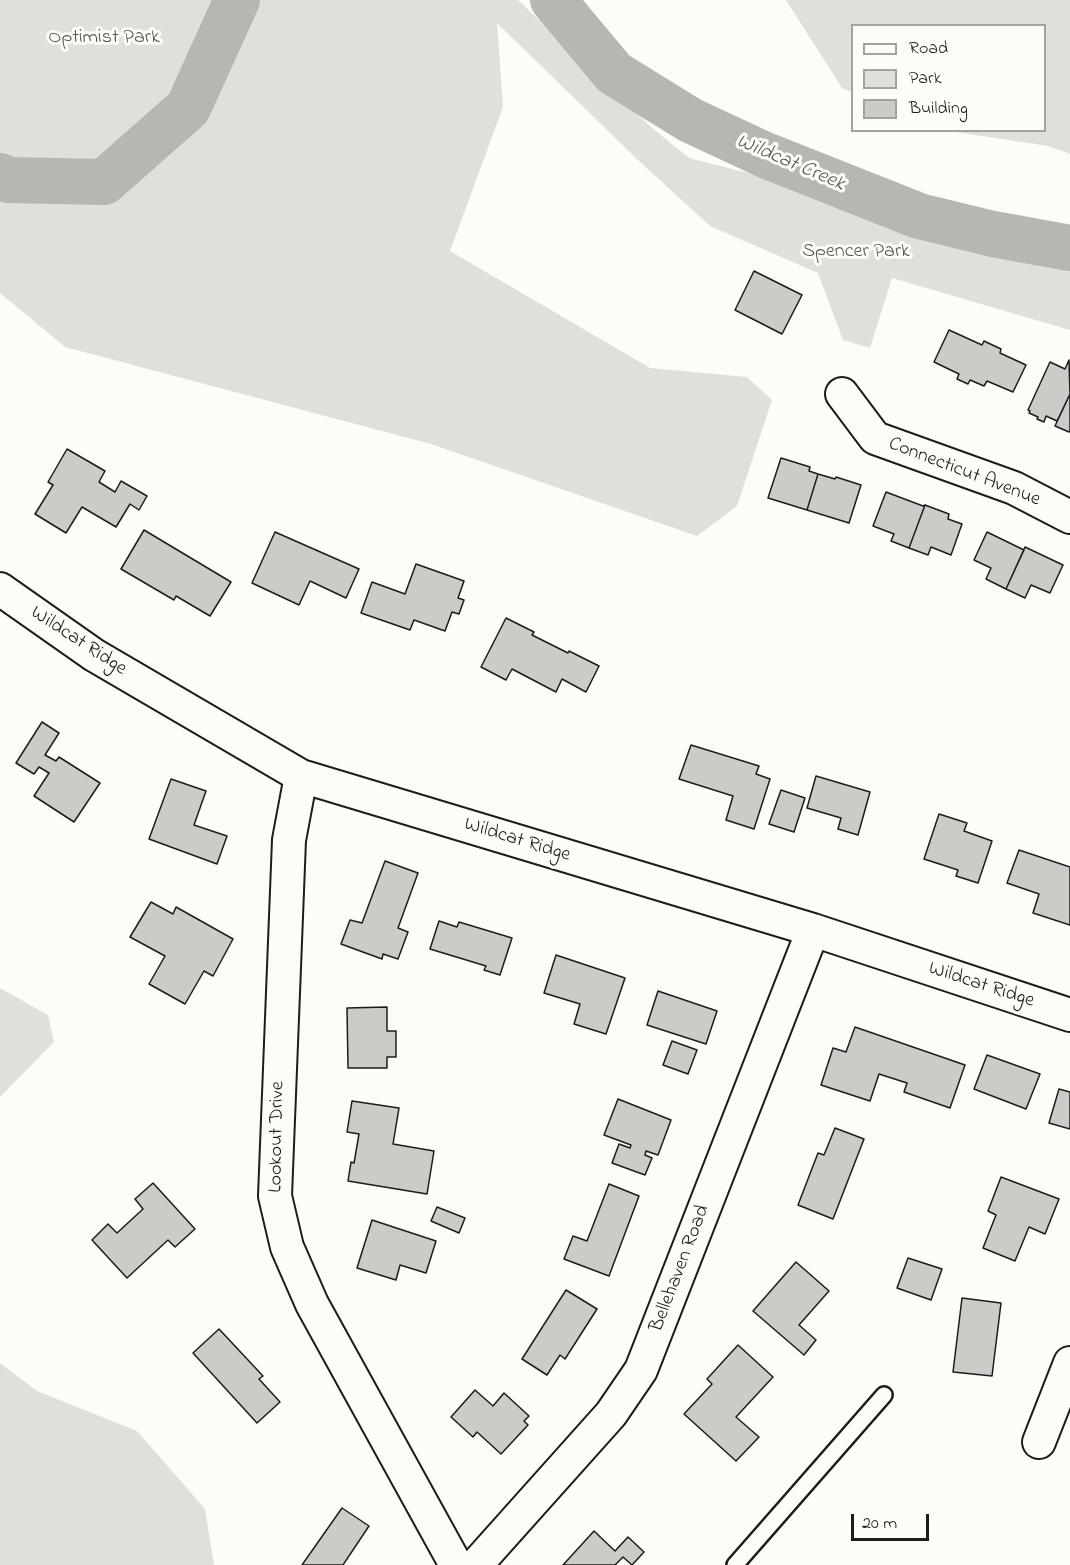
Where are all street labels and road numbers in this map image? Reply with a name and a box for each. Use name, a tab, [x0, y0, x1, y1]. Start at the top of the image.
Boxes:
street label: Connecticut Avenue	[885, 433, 1043, 513]
street label: Wildcat Ridge	[25, 602, 131, 682]
street label: Wildcat Ridge	[461, 813, 573, 869]
street label: Wildcat Ridge	[925, 958, 1037, 1014]
street label: Lookout Drive	[265, 1081, 291, 1193]
street label: Bellehaven Road	[646, 1202, 716, 1336]

